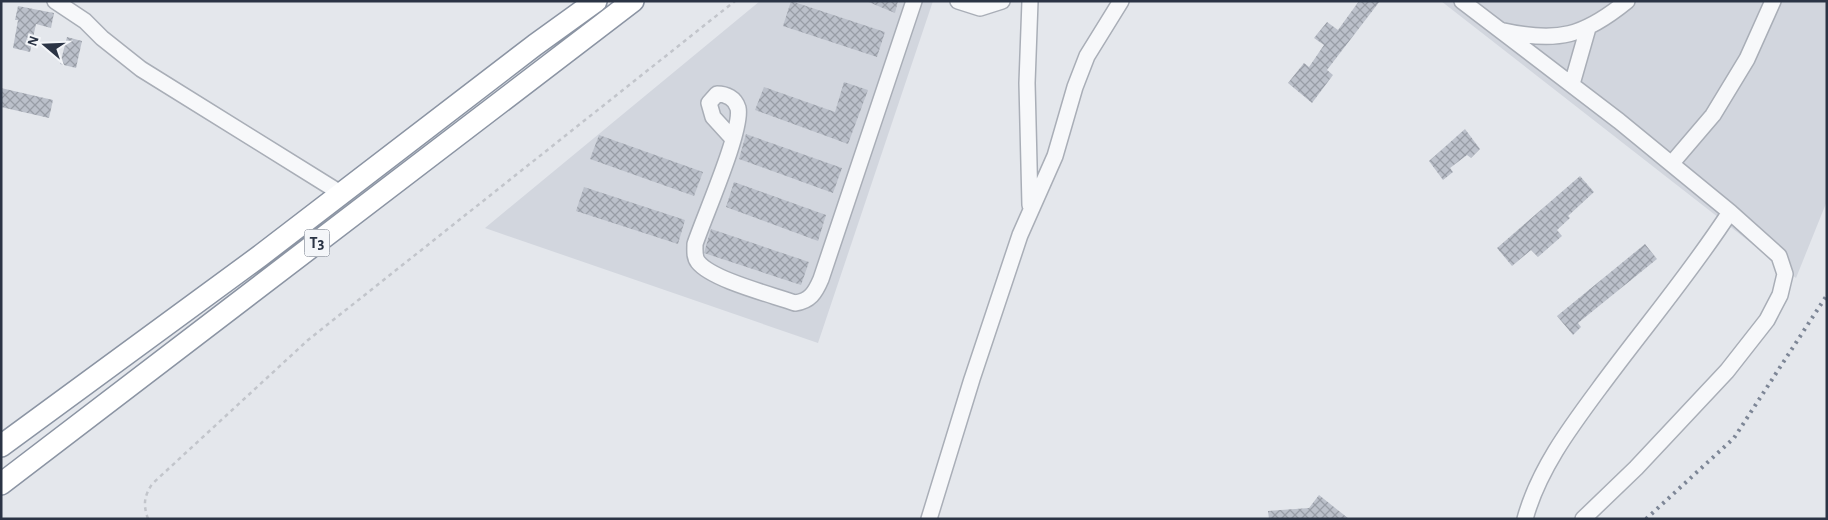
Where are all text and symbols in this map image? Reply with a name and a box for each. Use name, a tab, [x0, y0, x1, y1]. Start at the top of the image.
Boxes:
north arrow	[20, 20, 70, 70]
text: N	[25, 34, 42, 48]
road number: T3	[304, 230, 330, 256]

